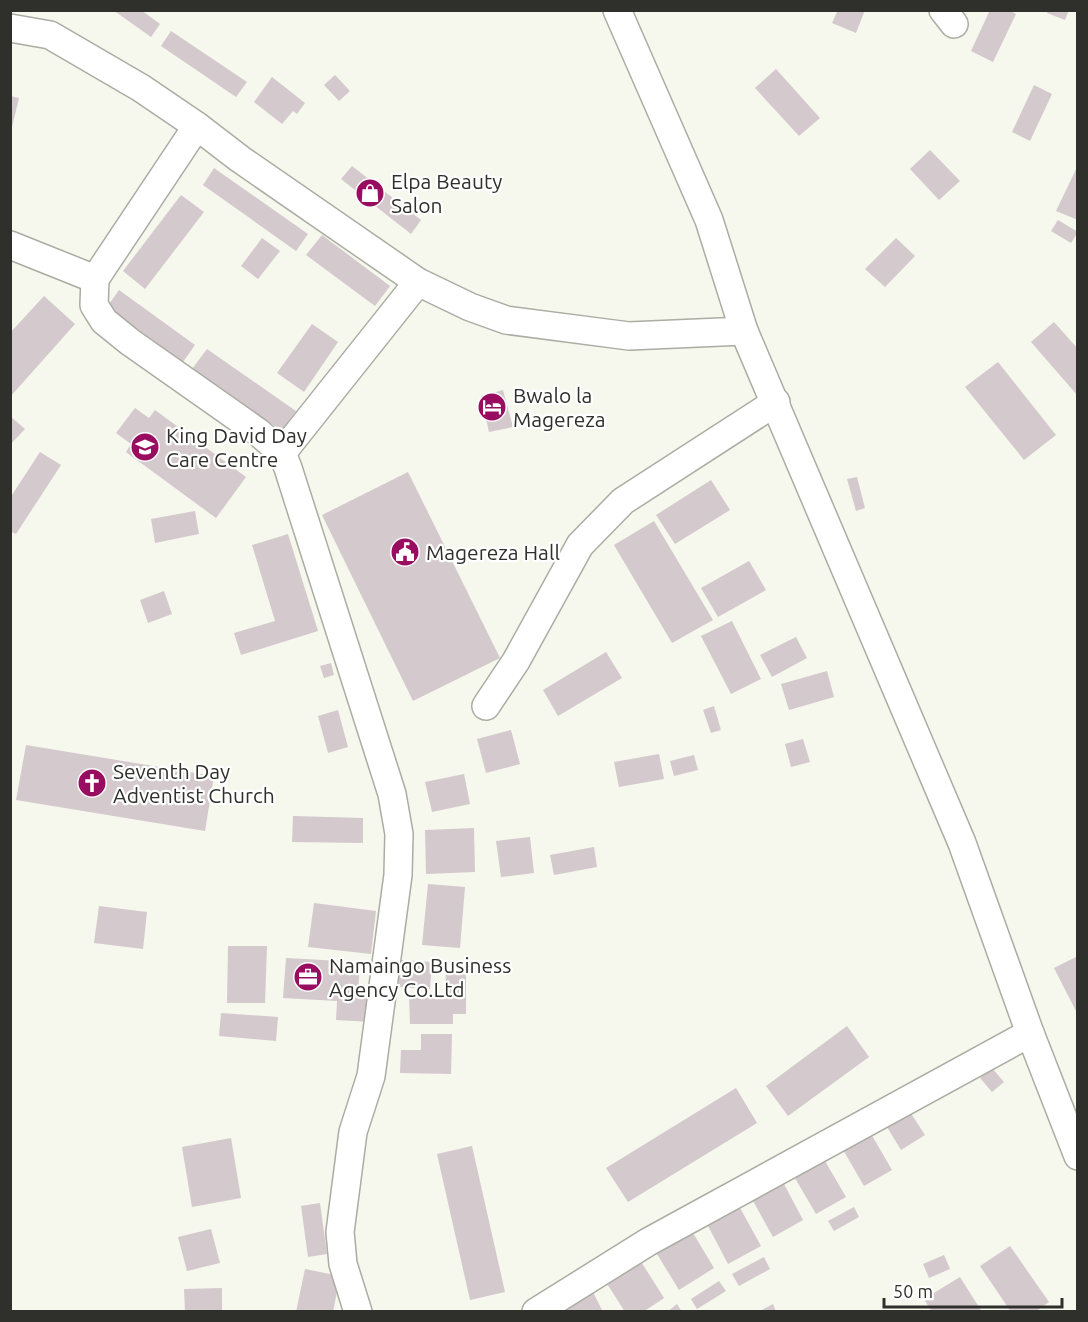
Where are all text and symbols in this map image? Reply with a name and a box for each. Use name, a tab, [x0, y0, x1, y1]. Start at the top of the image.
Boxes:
place label: Elpa Beauty Salon	[391, 169, 502, 217]
shop icon: Elpa Beauty Salon	[354, 177, 386, 209]
place label: Bwalo la Magereza	[513, 383, 606, 431]
hotel icon: Bwalo la Magereza	[476, 391, 508, 423]
place label: King David Day Care Centre	[166, 423, 307, 471]
school or university icon: King David Day Care Centre	[129, 431, 161, 463]
public building icon: Magereza Hall	[389, 536, 421, 568]
place label: Magereza Hall	[426, 540, 560, 564]
place label: Seventh Day Adventist Church	[113, 759, 275, 807]
church icon: Seventh Day Adventist Church	[76, 767, 108, 799]
place label: Namaingo Business Agency Co.Ltd	[329, 953, 511, 1001]
office icon: Namaingo Business Agency Co.Ltd	[292, 961, 324, 993]
scale bar	[884, 1271, 1062, 1309]
text: 50 m	[893, 1281, 933, 1301]

